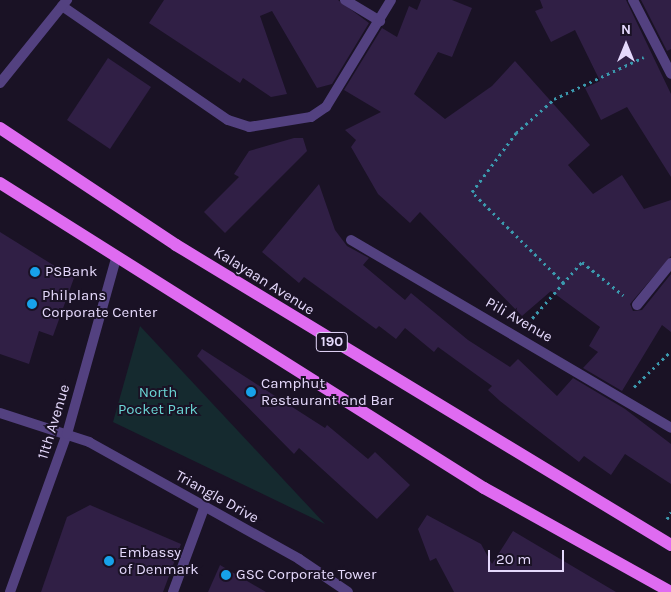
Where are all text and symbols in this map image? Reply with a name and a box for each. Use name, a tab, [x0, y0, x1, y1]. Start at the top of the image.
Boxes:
north arrow	[601, 20, 651, 70]
text: N	[621, 21, 631, 38]
street label: Kalayaan Avenue	[210, 243, 318, 319]
place label: PSBank	[45, 263, 97, 281]
marker: PSBank	[29, 266, 41, 278]
place label: Philplans Corporate Center	[42, 286, 157, 321]
street label: Pili Avenue	[482, 294, 556, 346]
marker: Philplans Corporate Center	[26, 298, 38, 310]
road number: 190	[316, 331, 348, 354]
place label: Camphut Restaurant and Bar	[261, 374, 393, 409]
street label: 11th Avenue	[34, 382, 74, 462]
park label: North Pocket Park	[118, 383, 198, 418]
marker: Camphut Restaurant and Bar	[245, 386, 257, 398]
street label: Triangle Drive	[172, 467, 262, 527]
scale bar	[491, 540, 567, 572]
place label: Embassy of Denmark	[119, 543, 199, 578]
text: 20 m	[496, 550, 531, 568]
marker: Embassy of Denmark	[103, 555, 115, 567]
place label: GSC Corporate Tower	[236, 566, 376, 584]
marker: GSC Corporate Tower	[220, 569, 232, 581]

